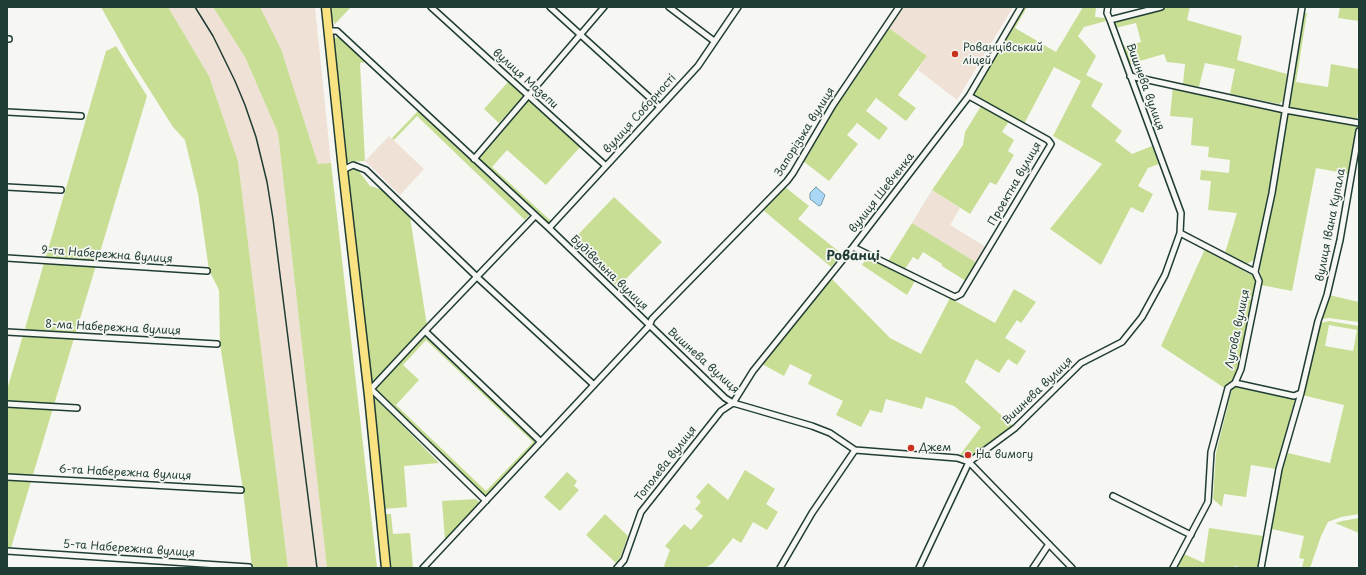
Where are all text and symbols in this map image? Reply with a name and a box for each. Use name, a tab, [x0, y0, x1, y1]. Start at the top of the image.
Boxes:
place label: Рованцівський ліцей	[963, 41, 1043, 67]
street label: Вишнева вулиця	[1123, 42, 1167, 132]
street label: вулиця Мазепи	[490, 46, 560, 112]
marker: Рованцівський ліцей	[950, 49, 960, 59]
street label: вулиця Соборності	[601, 72, 679, 156]
street label: Запорізька вулиця	[772, 85, 838, 179]
street label: Проектна вулиця	[986, 140, 1044, 228]
street label: вулиця Шевченка	[847, 150, 917, 236]
street label: вулиця Івана Купала	[1314, 167, 1348, 283]
street label: Будівельна вулиця	[568, 233, 650, 313]
street label: 9-та Набережна вулиця	[41, 244, 173, 266]
district label: Рованці	[826, 248, 880, 264]
street label: Лугова вулиця	[1223, 288, 1253, 370]
street label: 8-ма Набережна вулиця	[45, 318, 181, 338]
street label: Вишнева вулиця	[664, 325, 742, 397]
street label: Вишнева вулиця	[1000, 354, 1076, 428]
street label: Тополева вулиця	[632, 424, 700, 504]
place label: Джем	[919, 441, 951, 455]
marker: Джем	[906, 443, 916, 453]
place label: На вимогу	[976, 448, 1033, 462]
marker: На вимогу	[963, 450, 973, 460]
street label: 6-та Набережна вулиця	[58, 463, 192, 483]
street label: 5-та Набережна вулиця	[63, 538, 195, 560]

